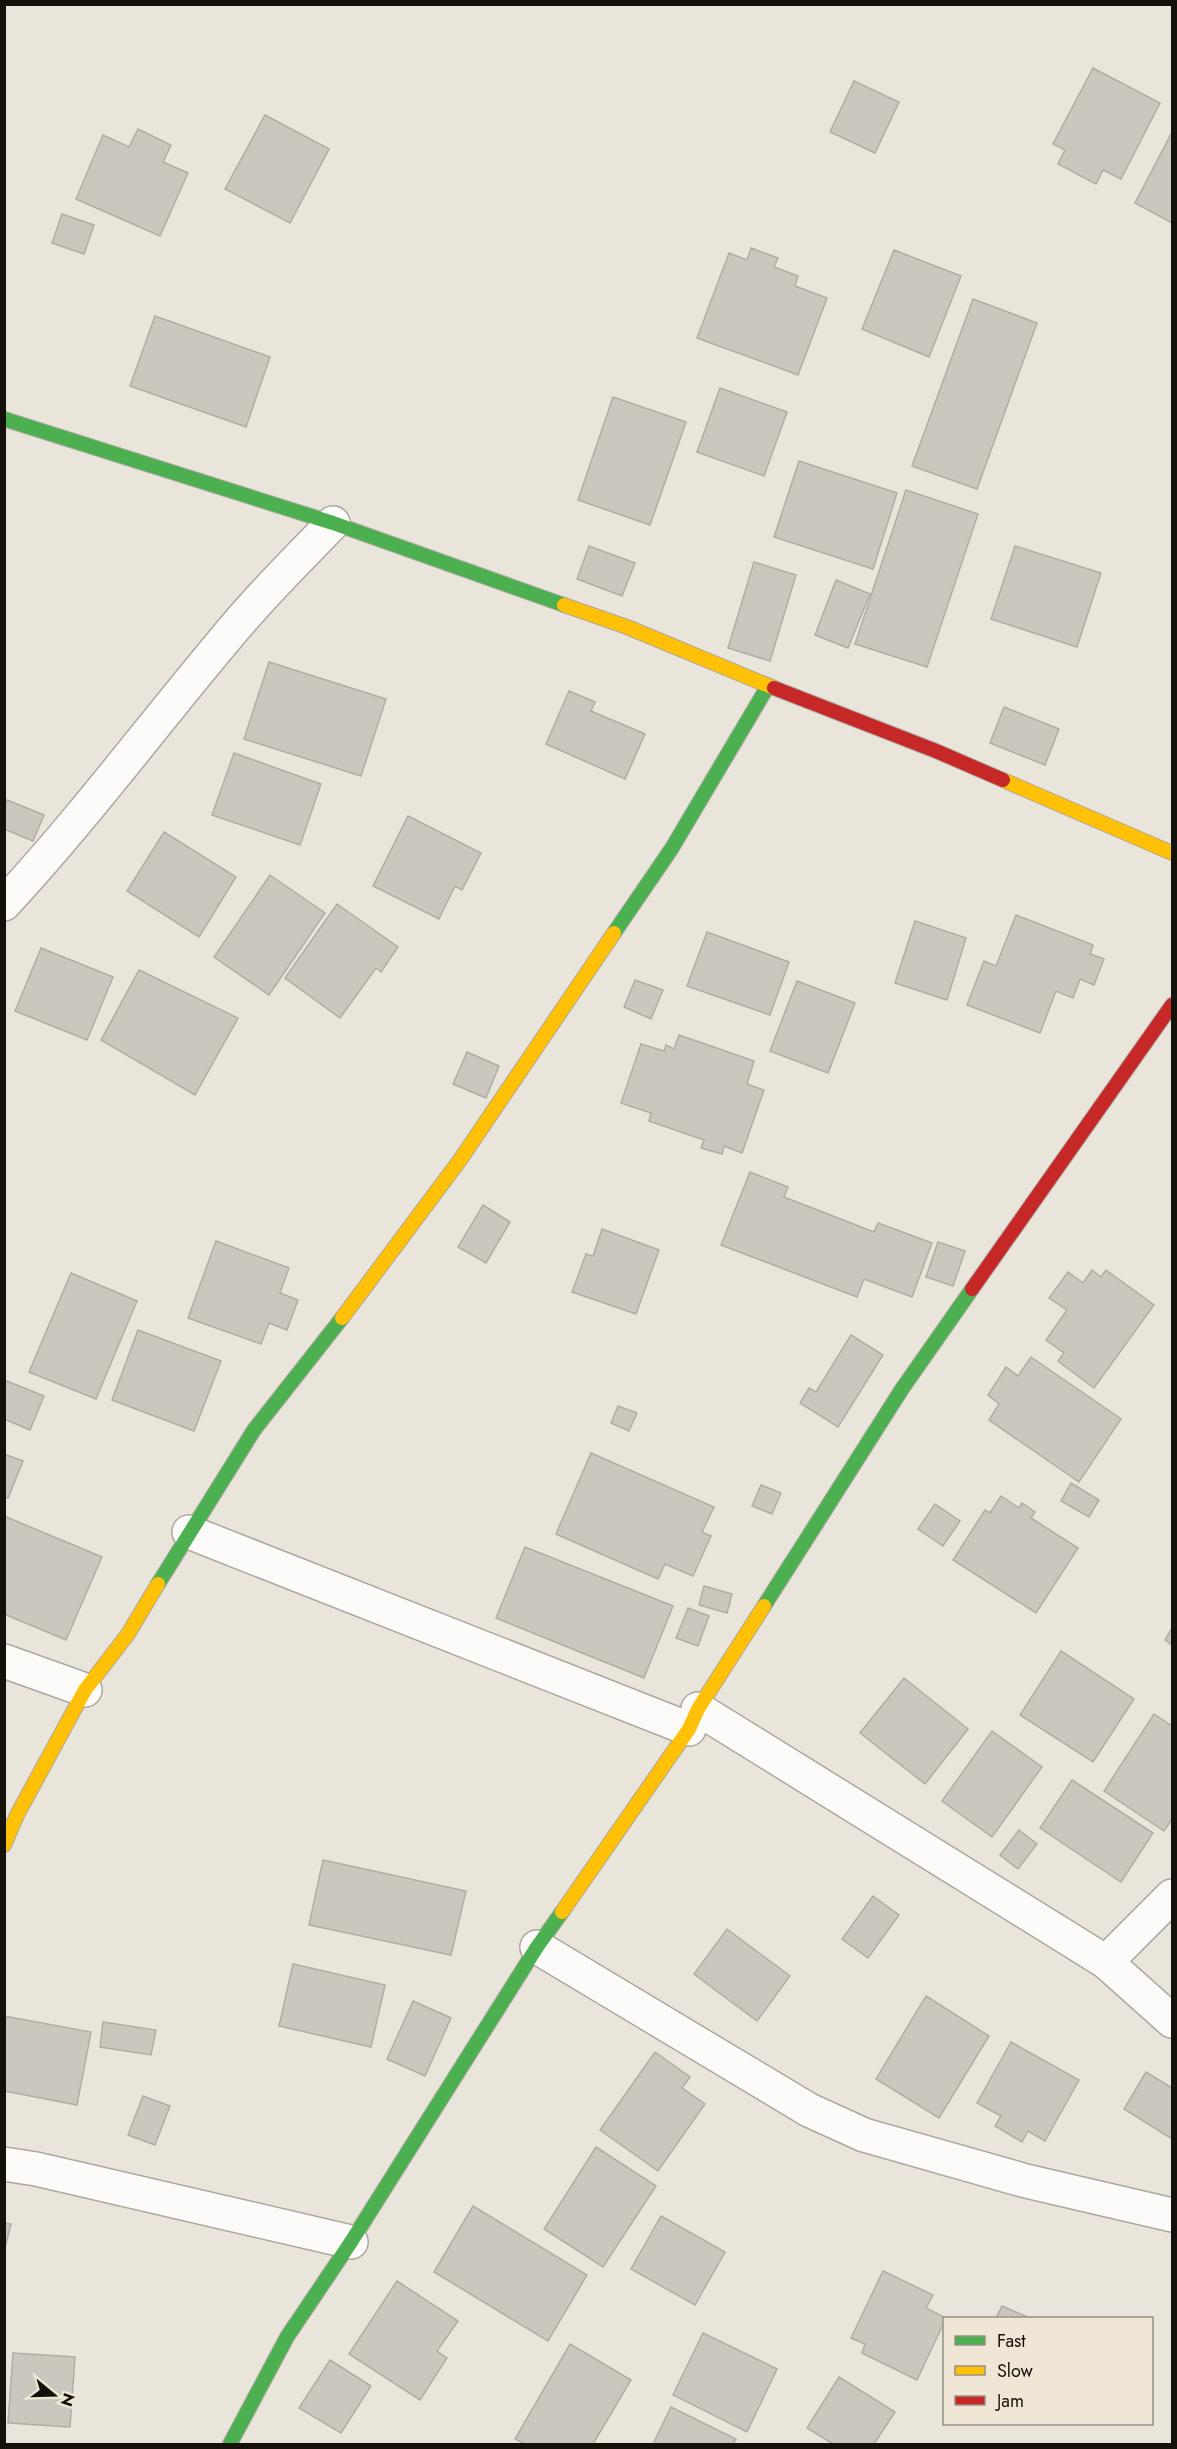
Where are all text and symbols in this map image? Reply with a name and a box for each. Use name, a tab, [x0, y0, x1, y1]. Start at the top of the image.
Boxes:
legend	[943, 2317, 1153, 2425]
text: Fast	[997, 2328, 1026, 2354]
text: Slow	[997, 2358, 1034, 2384]
north arrow	[24, 2365, 84, 2425]
text: Jam	[995, 2388, 1024, 2414]
text: N	[55, 2390, 81, 2409]

